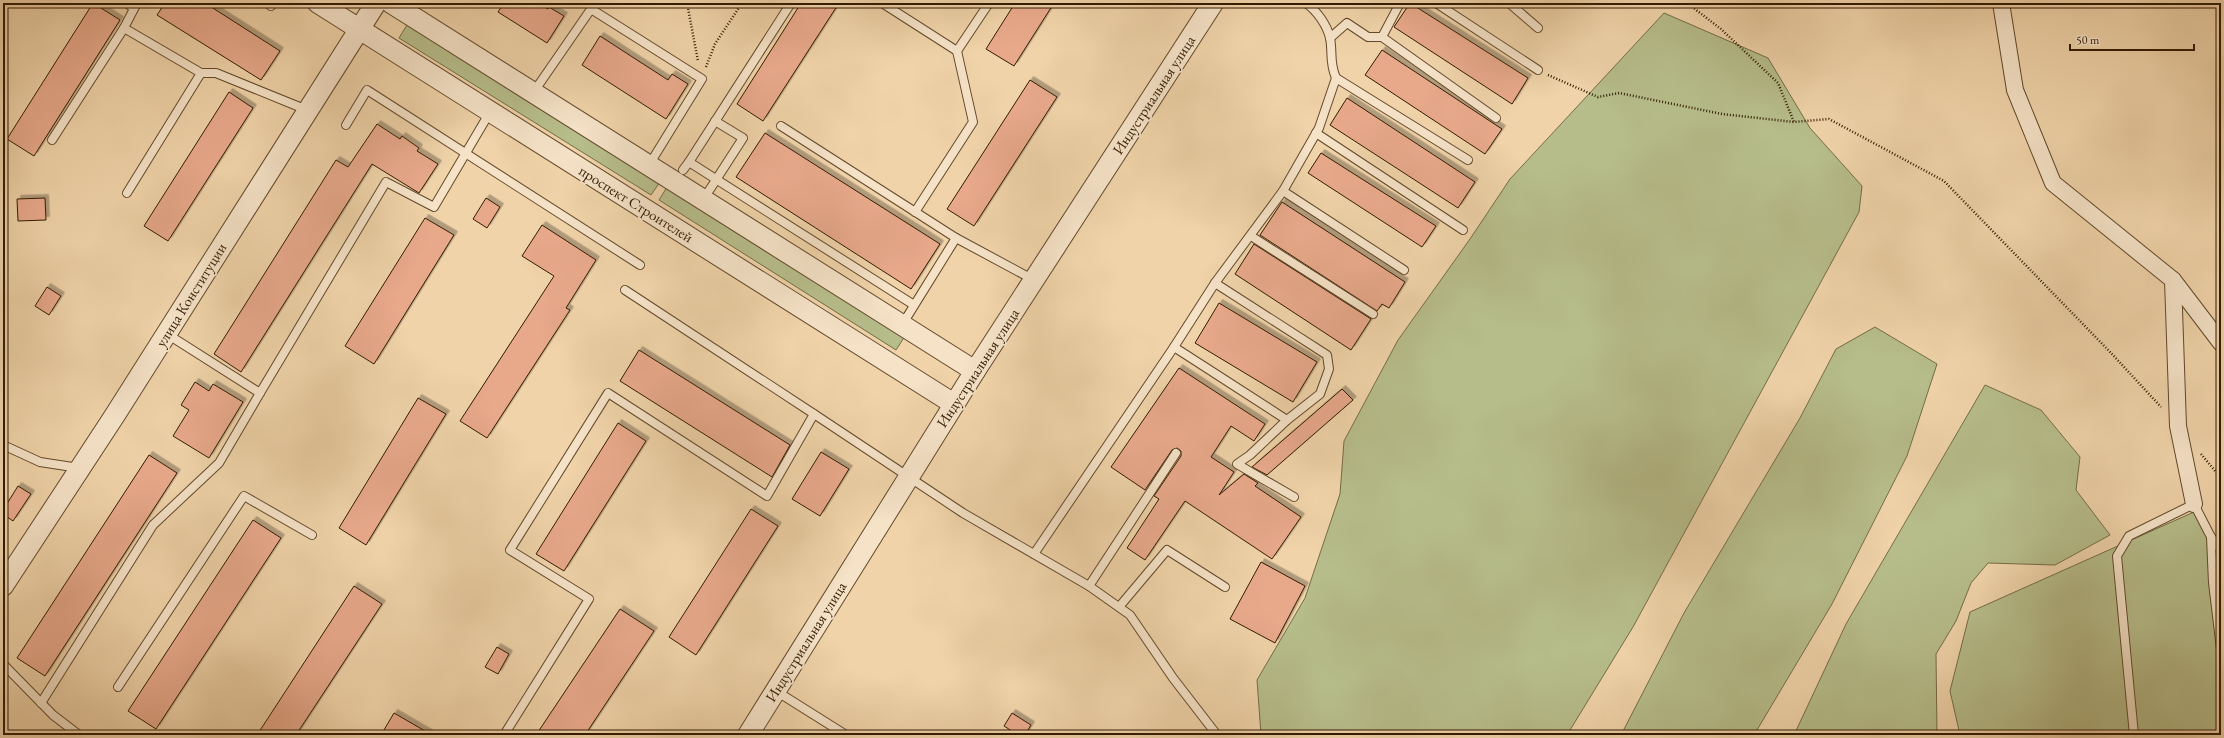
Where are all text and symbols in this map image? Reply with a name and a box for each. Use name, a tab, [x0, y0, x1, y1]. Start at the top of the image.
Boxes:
scale bar	[2070, 26, 2194, 52]
street label: Индустриальная улица	[1108, 32, 1199, 158]
text: 50 m	[2076, 32, 2100, 48]
street label: проспект Строителей	[576, 161, 697, 246]
street label: улица Конституции	[151, 239, 230, 350]
street label: Индустриальная улица	[932, 305, 1023, 431]
street label: Индустриальная улица	[761, 578, 850, 705]

